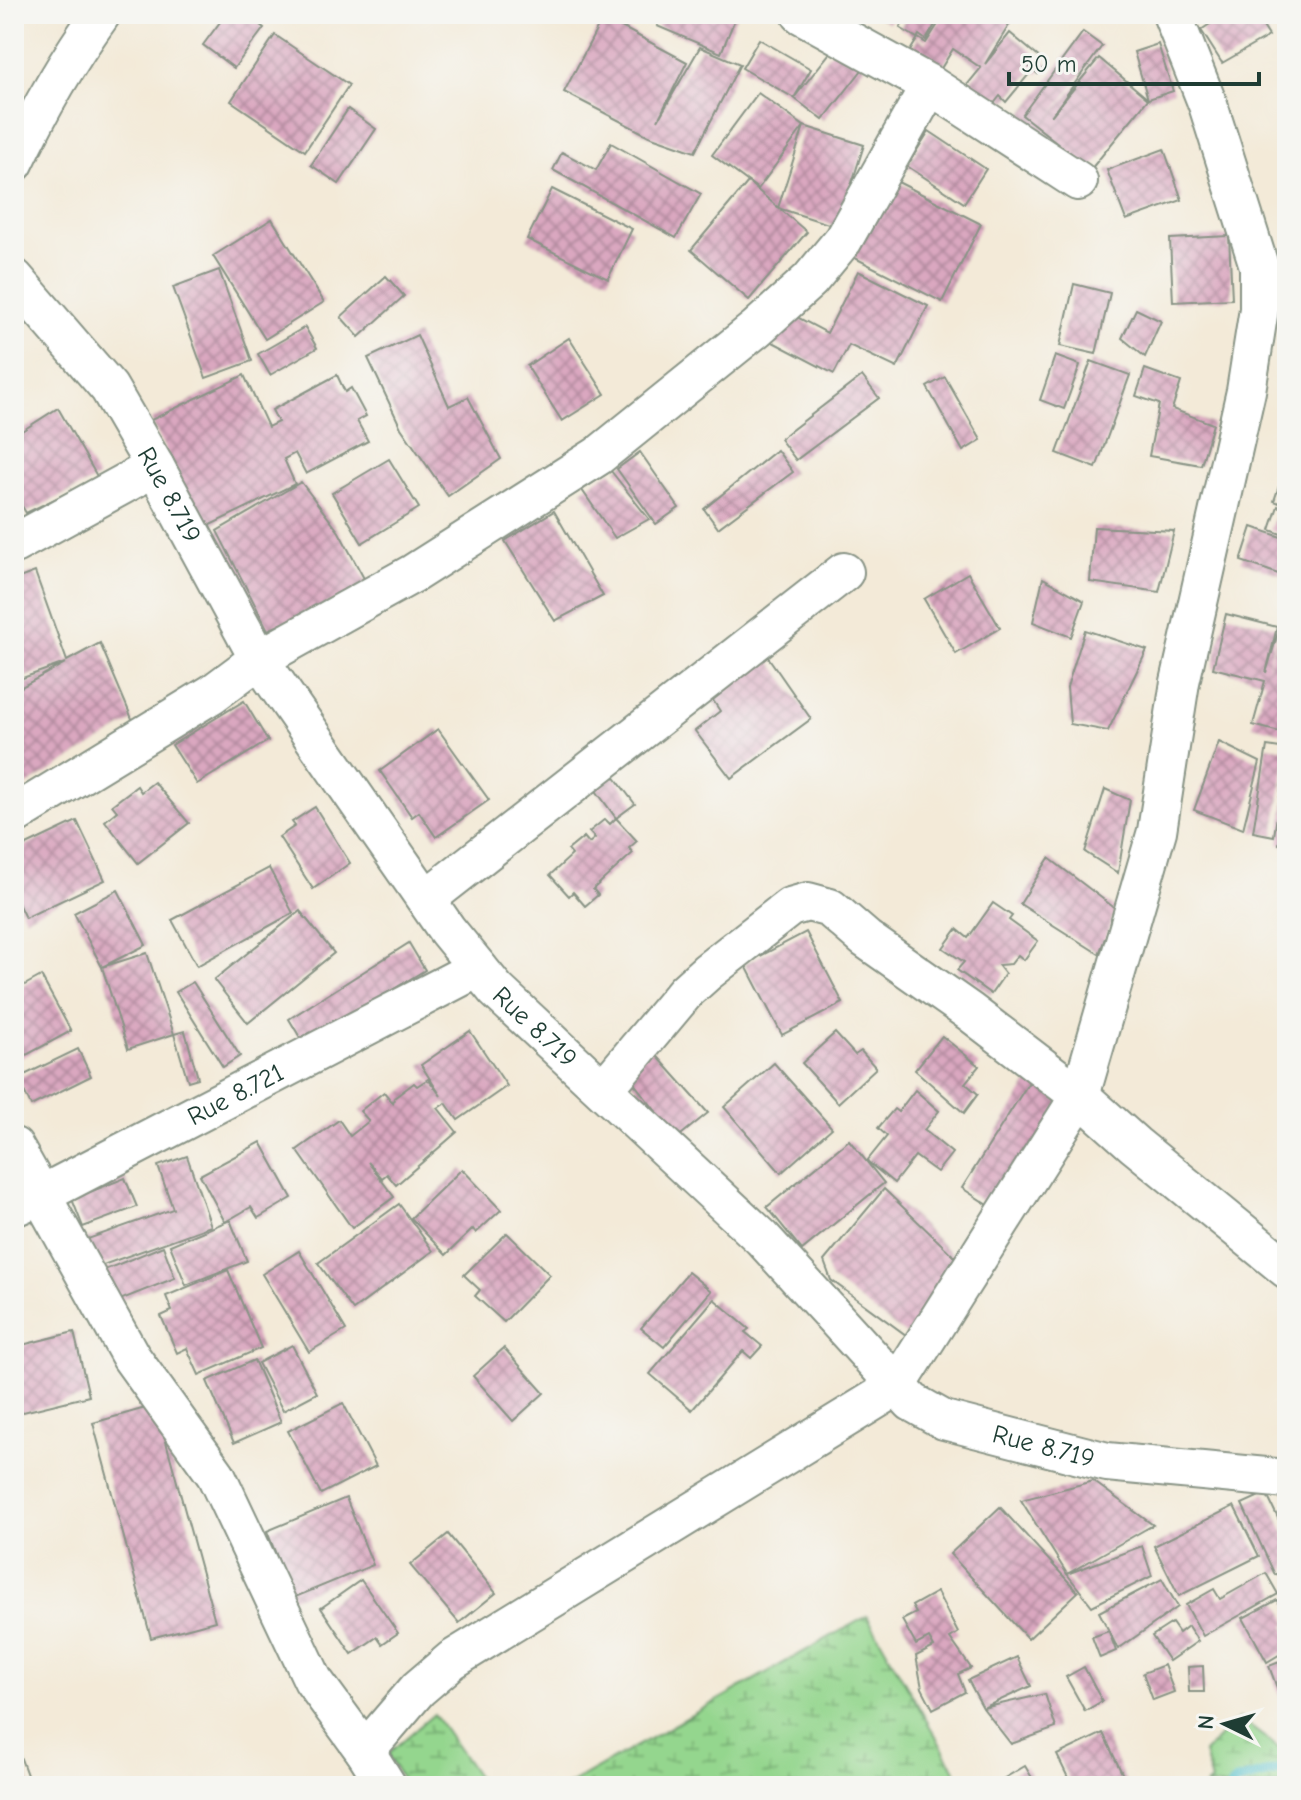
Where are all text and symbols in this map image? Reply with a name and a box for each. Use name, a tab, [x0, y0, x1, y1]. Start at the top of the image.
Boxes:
scale bar	[1009, 36, 1259, 86]
text: 50 m	[1021, 50, 1077, 78]
street label: Rue 8.719	[131, 442, 207, 548]
street label: Rue 8.719	[486, 981, 583, 1074]
street label: Rue 8.721	[183, 1058, 289, 1132]
street label: Rue 8.719	[989, 1419, 1098, 1474]
north arrow	[1185, 1684, 1265, 1764]
text: N	[1192, 1714, 1220, 1731]

